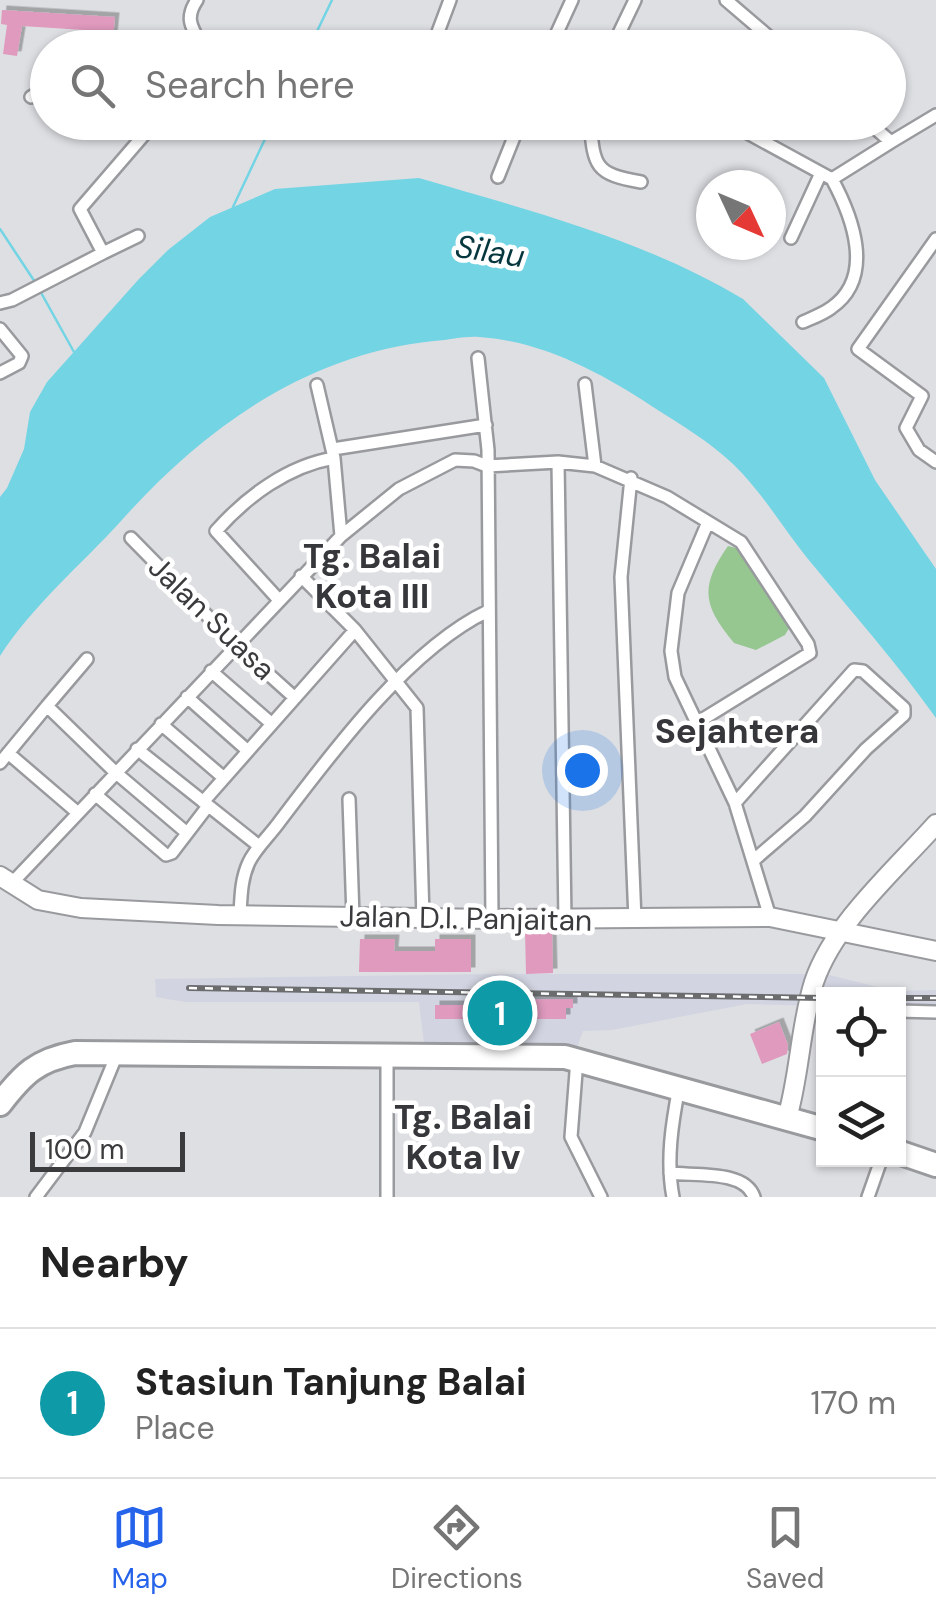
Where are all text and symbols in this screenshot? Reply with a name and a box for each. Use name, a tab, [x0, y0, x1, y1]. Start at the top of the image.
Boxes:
search box	[30, 30, 906, 140]
icon: search	[65, 58, 120, 113]
text: Search here	[145, 60, 355, 110]
north arrow	[696, 170, 786, 260]
water label: Silau	[452, 225, 528, 277]
district label: Tg. Balai Kota III	[303, 533, 441, 619]
street label: Jalan Suasa	[140, 548, 284, 688]
district label: Sejahtera	[655, 708, 819, 754]
your location	[557, 745, 608, 796]
street label: Jalan D.I. Panjaitan	[339, 896, 593, 940]
pin: 1	[468, 976, 532, 1050]
map controls	[816, 987, 906, 1167]
button: locate	[816, 987, 906, 1077]
button: layers	[816, 1077, 906, 1167]
district label: Tg. Balai Kota Iv	[394, 1094, 532, 1180]
scale bar	[30, 1127, 185, 1172]
text: 100 m	[45, 1131, 124, 1168]
text: Nearby	[40, 1235, 189, 1290]
text: Stasiun Tanjung Balai	[135, 1357, 526, 1407]
text: 1	[67, 1382, 78, 1424]
text: 170 m	[810, 1382, 896, 1424]
text: Place	[135, 1407, 215, 1449]
tab: Map	[112, 1500, 168, 1597]
tab: Directions	[391, 1500, 523, 1597]
tab: Saved	[746, 1500, 824, 1597]

